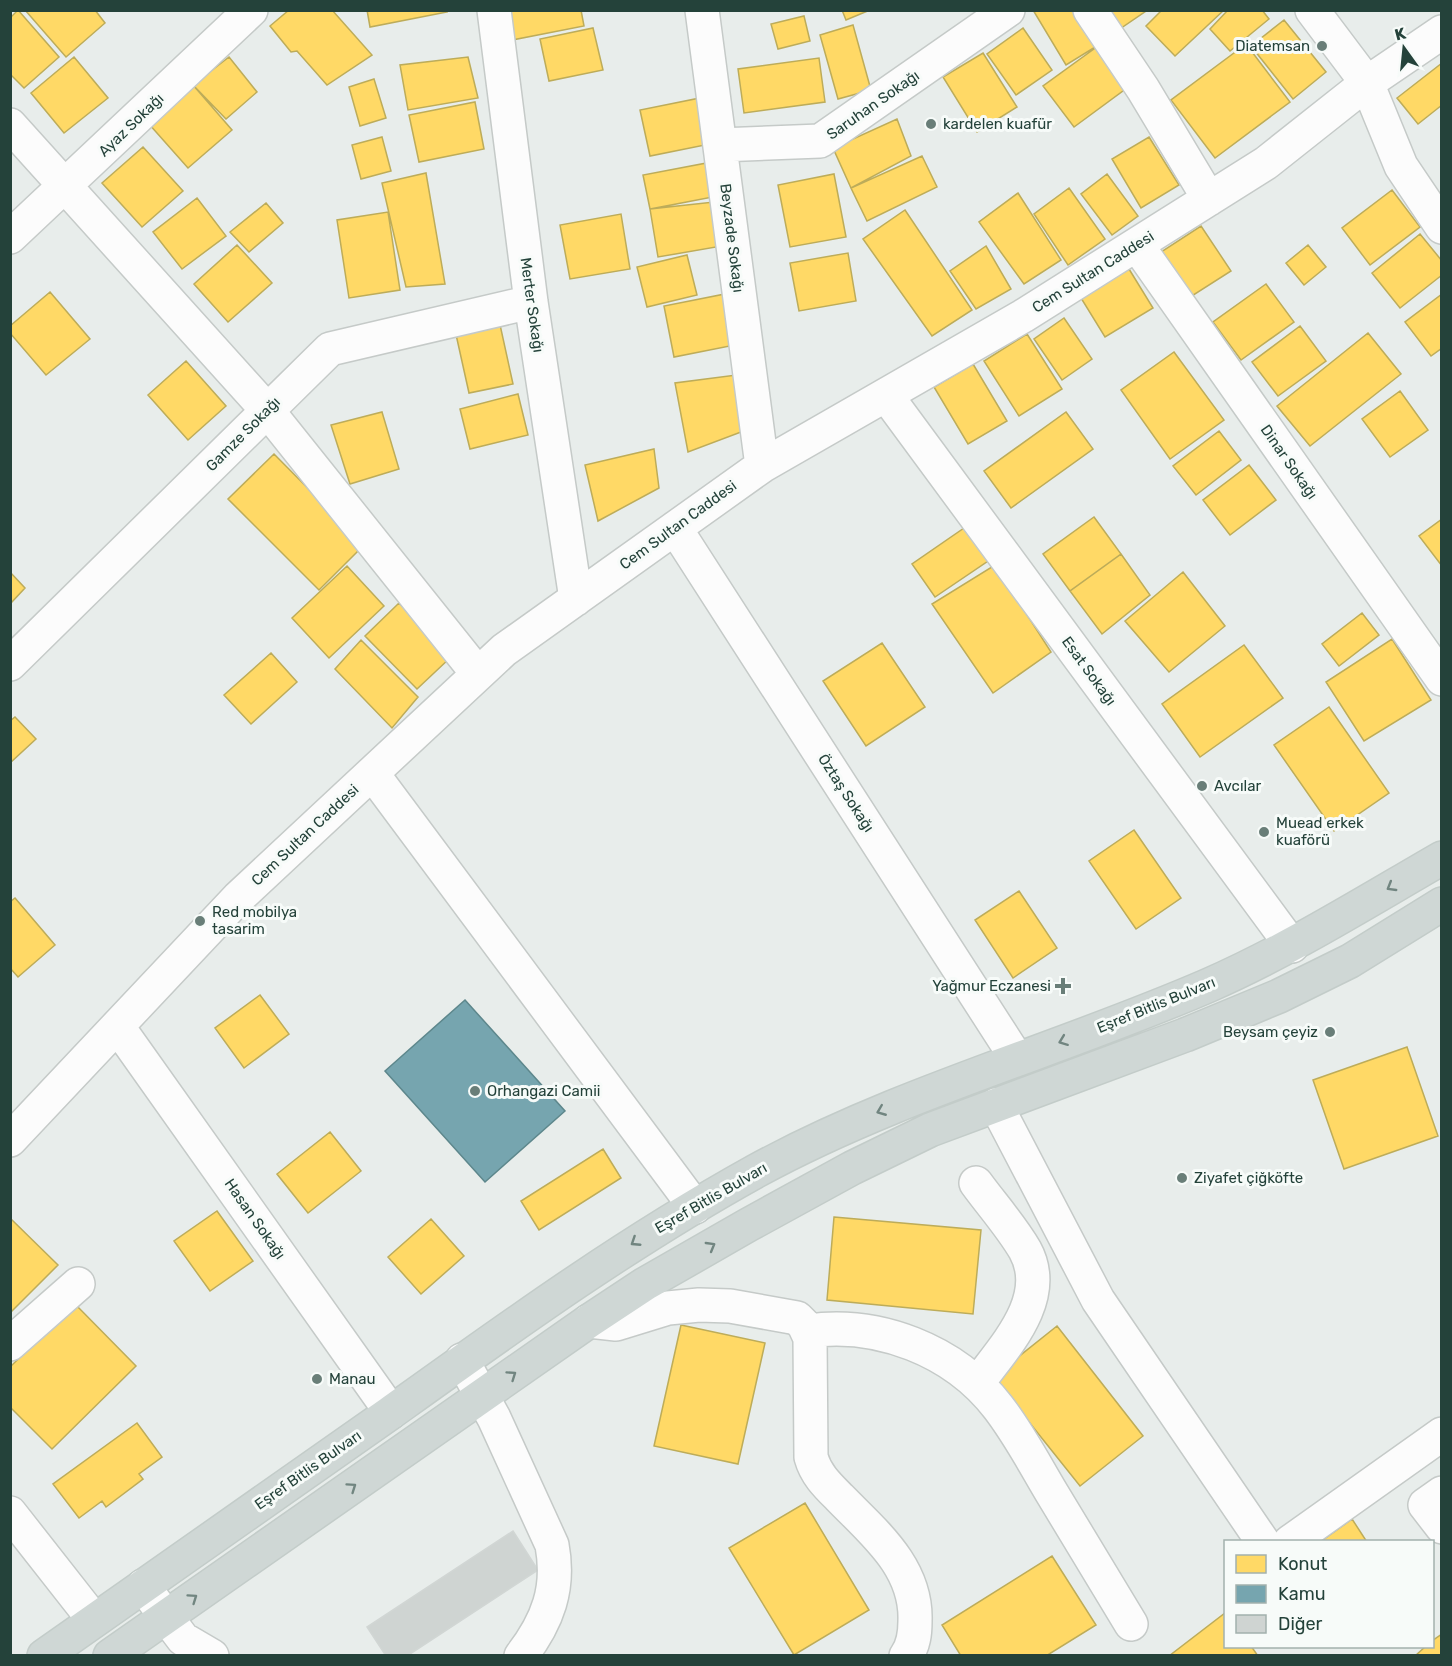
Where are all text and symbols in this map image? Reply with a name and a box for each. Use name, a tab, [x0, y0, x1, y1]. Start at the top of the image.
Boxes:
north arrow	[1374, 18, 1434, 78]
text: K	[1393, 23, 1408, 45]
place label: Diatemsan	[1235, 37, 1310, 55]
marker: Diatemsan	[1315, 39, 1329, 53]
street label: Saruhan Sokağı	[823, 66, 923, 144]
street label: Ayaz Sokağı	[95, 90, 167, 160]
place label: kardelen kuafür	[943, 115, 1052, 133]
marker: kardelen kuafür	[924, 117, 938, 131]
street label: Beyzade Sokağı	[716, 182, 748, 294]
street label: Cem Sultan Caddesi	[1029, 227, 1157, 317]
street label: Merter Sokağı	[516, 256, 548, 354]
street label: Gamze Sokağı	[202, 393, 284, 475]
street label: Dinar Sokağı	[1257, 421, 1321, 503]
street label: Cem Sultan Caddesi	[616, 477, 740, 573]
street label: Esat Sokağı	[1058, 633, 1120, 709]
street label: Öztaş Sokağı	[814, 751, 878, 835]
place label: Avcılar	[1214, 777, 1261, 795]
marker: Avcılar	[1195, 779, 1209, 793]
street label: Cem Sultan Caddesi	[248, 781, 362, 889]
place label: Muead erkek kuaförü	[1276, 814, 1364, 849]
marker: Muead erkek kuaförü	[1257, 825, 1271, 839]
one-way arrow	[1387, 880, 1397, 892]
place label: Red mobilya tasarim	[212, 903, 297, 938]
marker: Red mobilya tasarim	[193, 914, 207, 928]
street label: Eşref Bitlis Bulvarı	[1094, 973, 1218, 1037]
place label: Yağmur Eczanesi	[932, 977, 1051, 995]
marker: Yağmur Eczanesi	[1056, 979, 1070, 993]
place label: Beysam çeyiz	[1223, 1023, 1318, 1041]
marker: Beysam çeyiz	[1323, 1025, 1337, 1039]
one-way arrow	[1059, 1034, 1069, 1047]
place label: Orhangazi Camii	[487, 1082, 600, 1100]
marker: Orhangazi Camii	[468, 1084, 482, 1098]
one-way arrow	[877, 1104, 888, 1116]
street label: Eşref Bitlis Bulvarı	[652, 1159, 770, 1237]
place label: Ziyafet çiğköfte	[1194, 1169, 1303, 1187]
marker: Ziyafet çiğköfte	[1175, 1171, 1189, 1185]
street label: Hasan Sokağı	[221, 1175, 289, 1263]
one-way arrow	[631, 1235, 642, 1246]
one-way arrow	[705, 1242, 715, 1253]
place label: Manau	[329, 1370, 376, 1388]
one-way arrow	[506, 1371, 517, 1382]
marker: Manau	[310, 1372, 324, 1386]
street label: Eşref Bitlis Bulvarı	[251, 1426, 365, 1514]
one-way arrow	[346, 1483, 357, 1494]
legend	[1224, 1540, 1434, 1648]
text: Konut	[1278, 1553, 1327, 1575]
text: Kamu	[1278, 1583, 1325, 1605]
one-way arrow	[186, 1594, 197, 1605]
text: Diğer	[1278, 1613, 1323, 1635]

